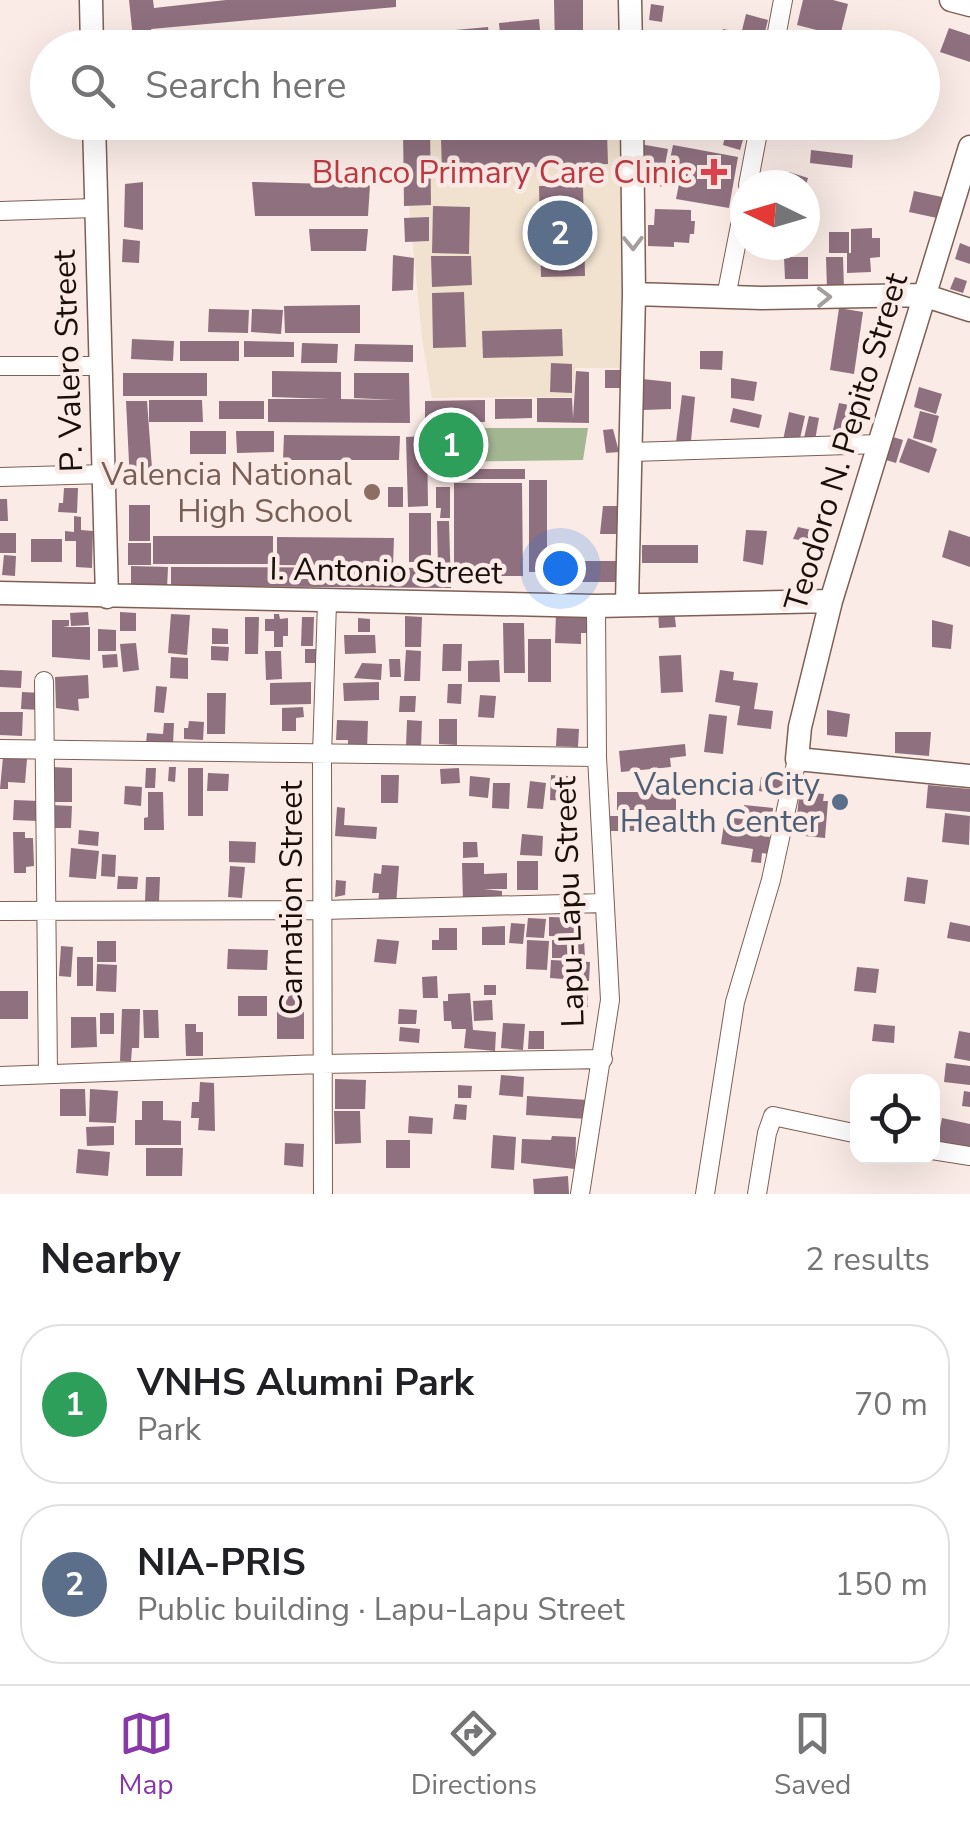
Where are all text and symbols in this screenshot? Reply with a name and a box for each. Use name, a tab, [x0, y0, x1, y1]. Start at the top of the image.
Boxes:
search box	[30, 30, 940, 140]
icon: search	[65, 58, 120, 113]
text: Search here	[145, 60, 346, 111]
place label: Blanco Primary Care Clinic	[312, 151, 692, 194]
marker: Blanco Primary Care Clinic	[701, 159, 727, 185]
north arrow	[730, 170, 820, 260]
pin: 2	[528, 196, 592, 270]
one-way arrow	[622, 236, 644, 252]
street label: P. Valero Street	[43, 248, 93, 473]
street label: Teodoro N. Pepito Street	[774, 267, 918, 616]
one-way arrow	[816, 286, 832, 308]
pin: 1	[418, 408, 484, 482]
place label: Valencia National High School	[100, 453, 353, 533]
marker: Valencia National High School	[361, 481, 383, 503]
your location	[535, 543, 586, 594]
street label: I. Antonio Street	[269, 547, 504, 595]
place label: Valencia City Health Center	[620, 763, 821, 843]
street label: Lapu-Lapu Street	[543, 775, 595, 1028]
street label: Carnation Street	[270, 780, 313, 1015]
marker: Valencia City Health Center	[829, 791, 851, 813]
map controls	[850, 1074, 940, 1164]
button: locate	[850, 1074, 940, 1164]
text: Nearby	[40, 1231, 181, 1288]
text: 2 results	[805, 1238, 930, 1281]
text: VNHS Alumni Park	[137, 1357, 474, 1408]
text: 1	[65, 1383, 84, 1426]
text: 70 m	[854, 1383, 928, 1426]
text: Park	[137, 1408, 201, 1451]
text: NIA-PRIS	[137, 1537, 306, 1588]
text: 2	[65, 1563, 84, 1606]
text: 150 m	[835, 1563, 928, 1606]
text: Public building · Lapu-Lapu Street	[137, 1588, 625, 1631]
tab: Map	[119, 1706, 174, 1804]
tab: Directions	[411, 1706, 537, 1804]
tab: Saved	[774, 1706, 851, 1804]

